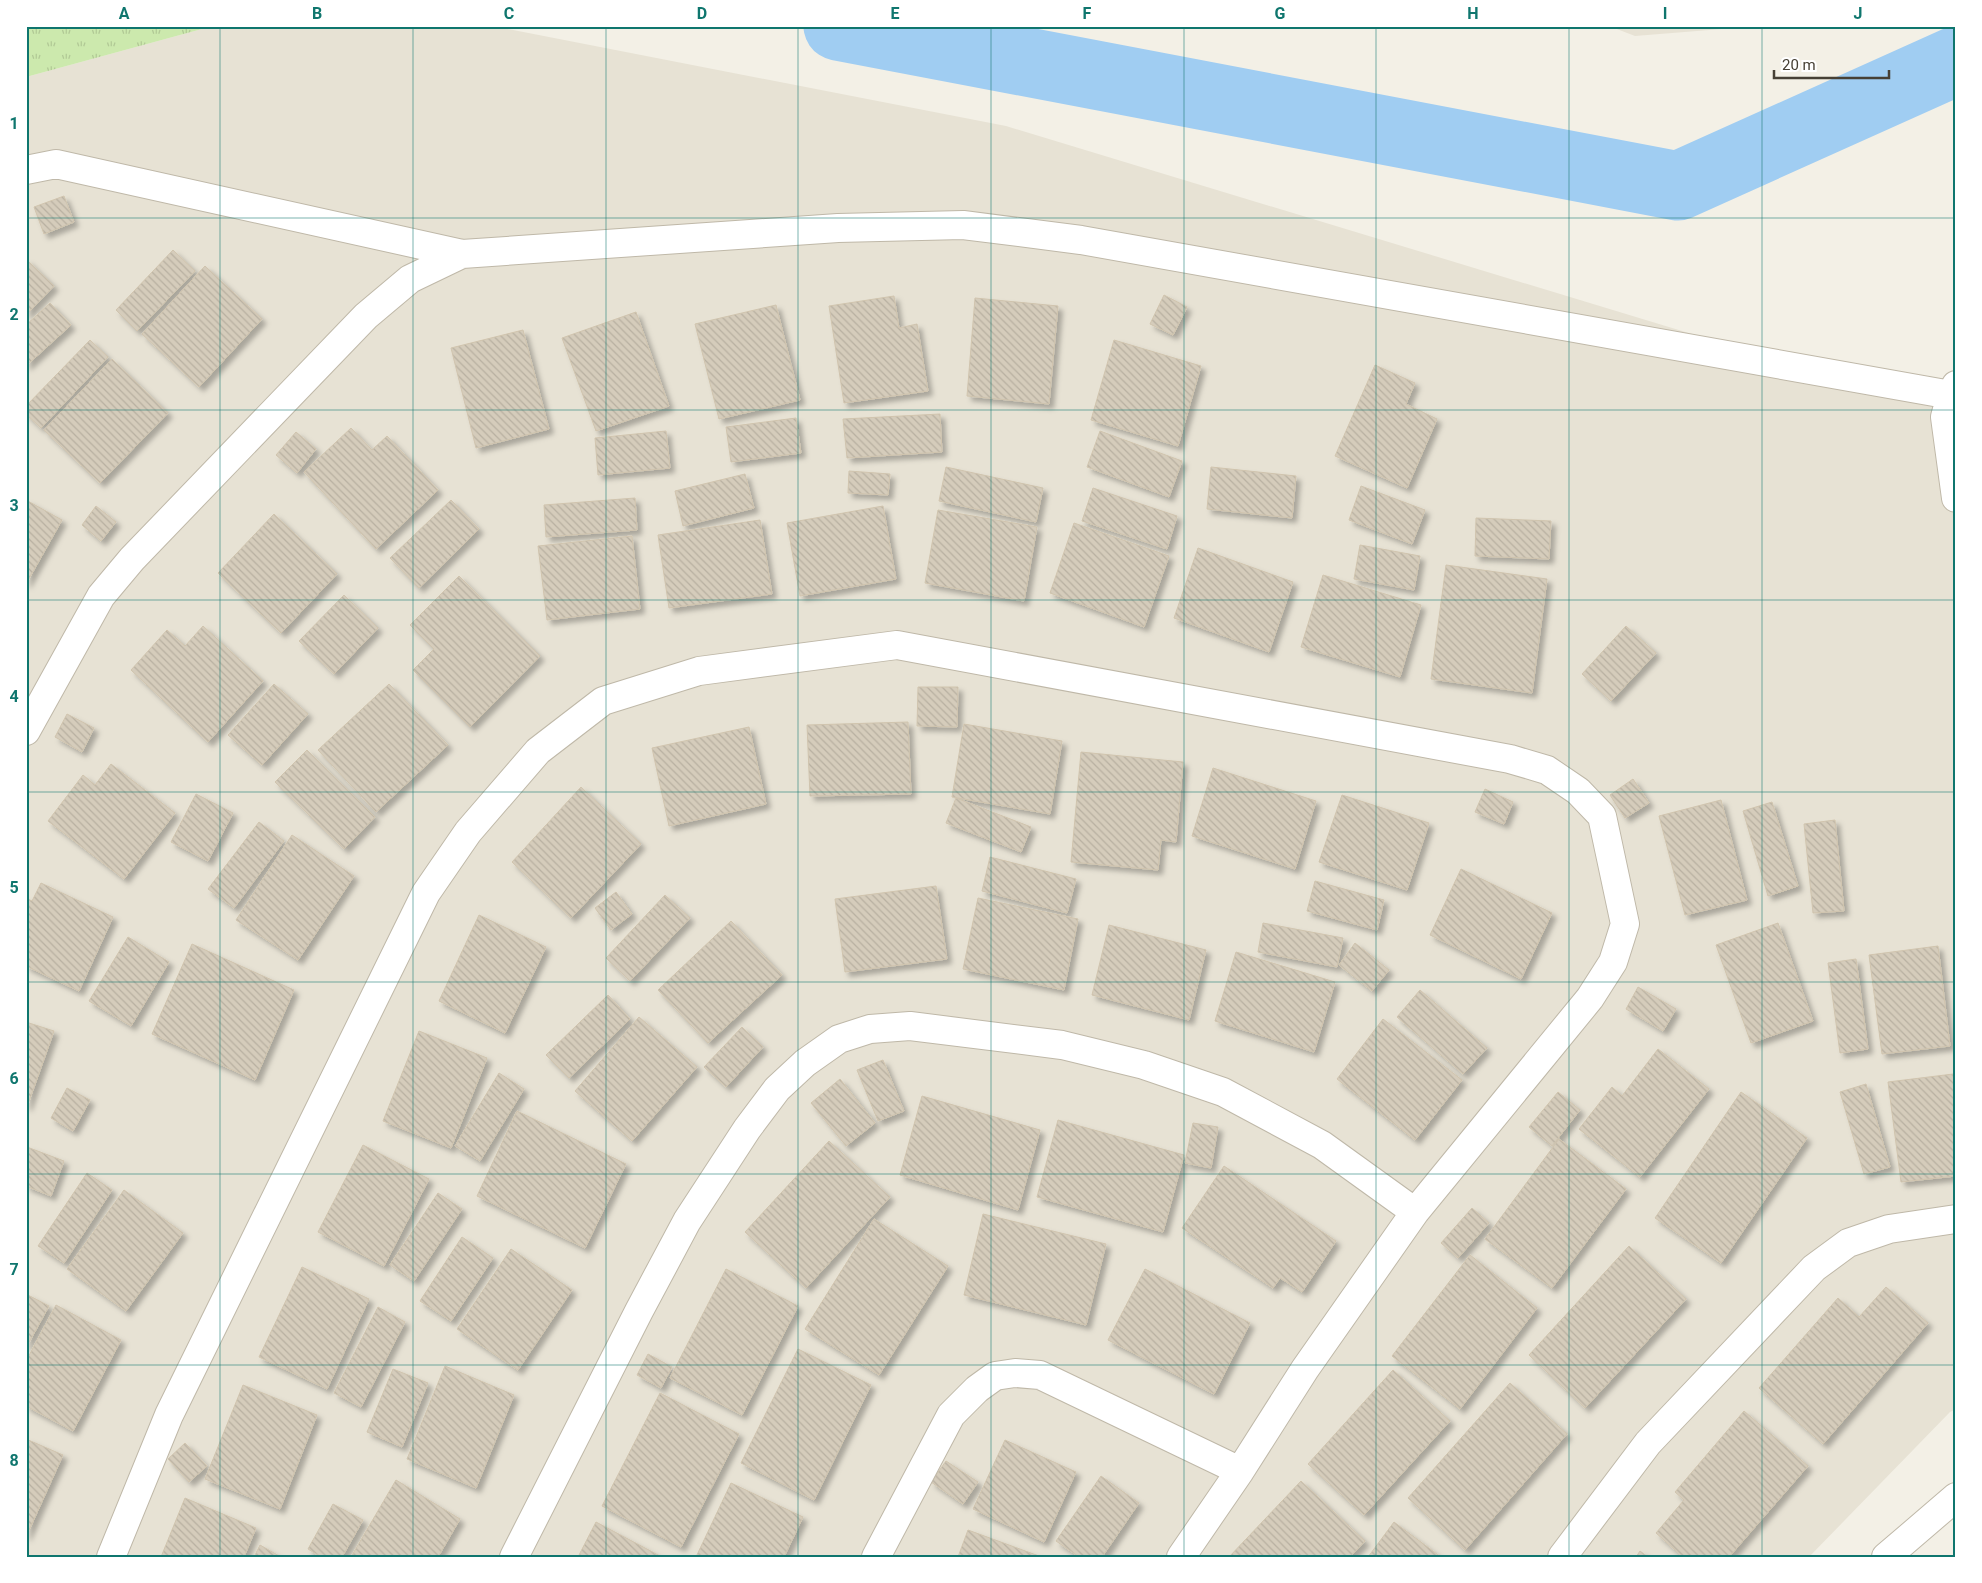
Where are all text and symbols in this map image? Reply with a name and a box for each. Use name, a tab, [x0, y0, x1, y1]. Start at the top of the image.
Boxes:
text: A	[119, 4, 130, 23]
text: B	[312, 4, 322, 23]
text: C	[504, 4, 514, 23]
text: D	[697, 4, 707, 23]
text: E	[891, 4, 900, 23]
text: F	[1083, 4, 1092, 23]
text: G	[1275, 4, 1286, 23]
text: H	[1467, 4, 1479, 23]
text: I	[1663, 4, 1667, 23]
text: J	[1854, 4, 1862, 23]
scale bar	[1774, 48, 1890, 80]
text: 20 m	[1782, 56, 1816, 74]
text: 1	[9, 114, 19, 133]
text: 2	[9, 305, 19, 324]
text: 3	[9, 496, 19, 515]
text: 4	[9, 687, 19, 706]
text: 5	[9, 878, 19, 897]
text: 6	[9, 1069, 19, 1088]
text: 7	[9, 1260, 19, 1279]
text: 8	[9, 1451, 19, 1470]

